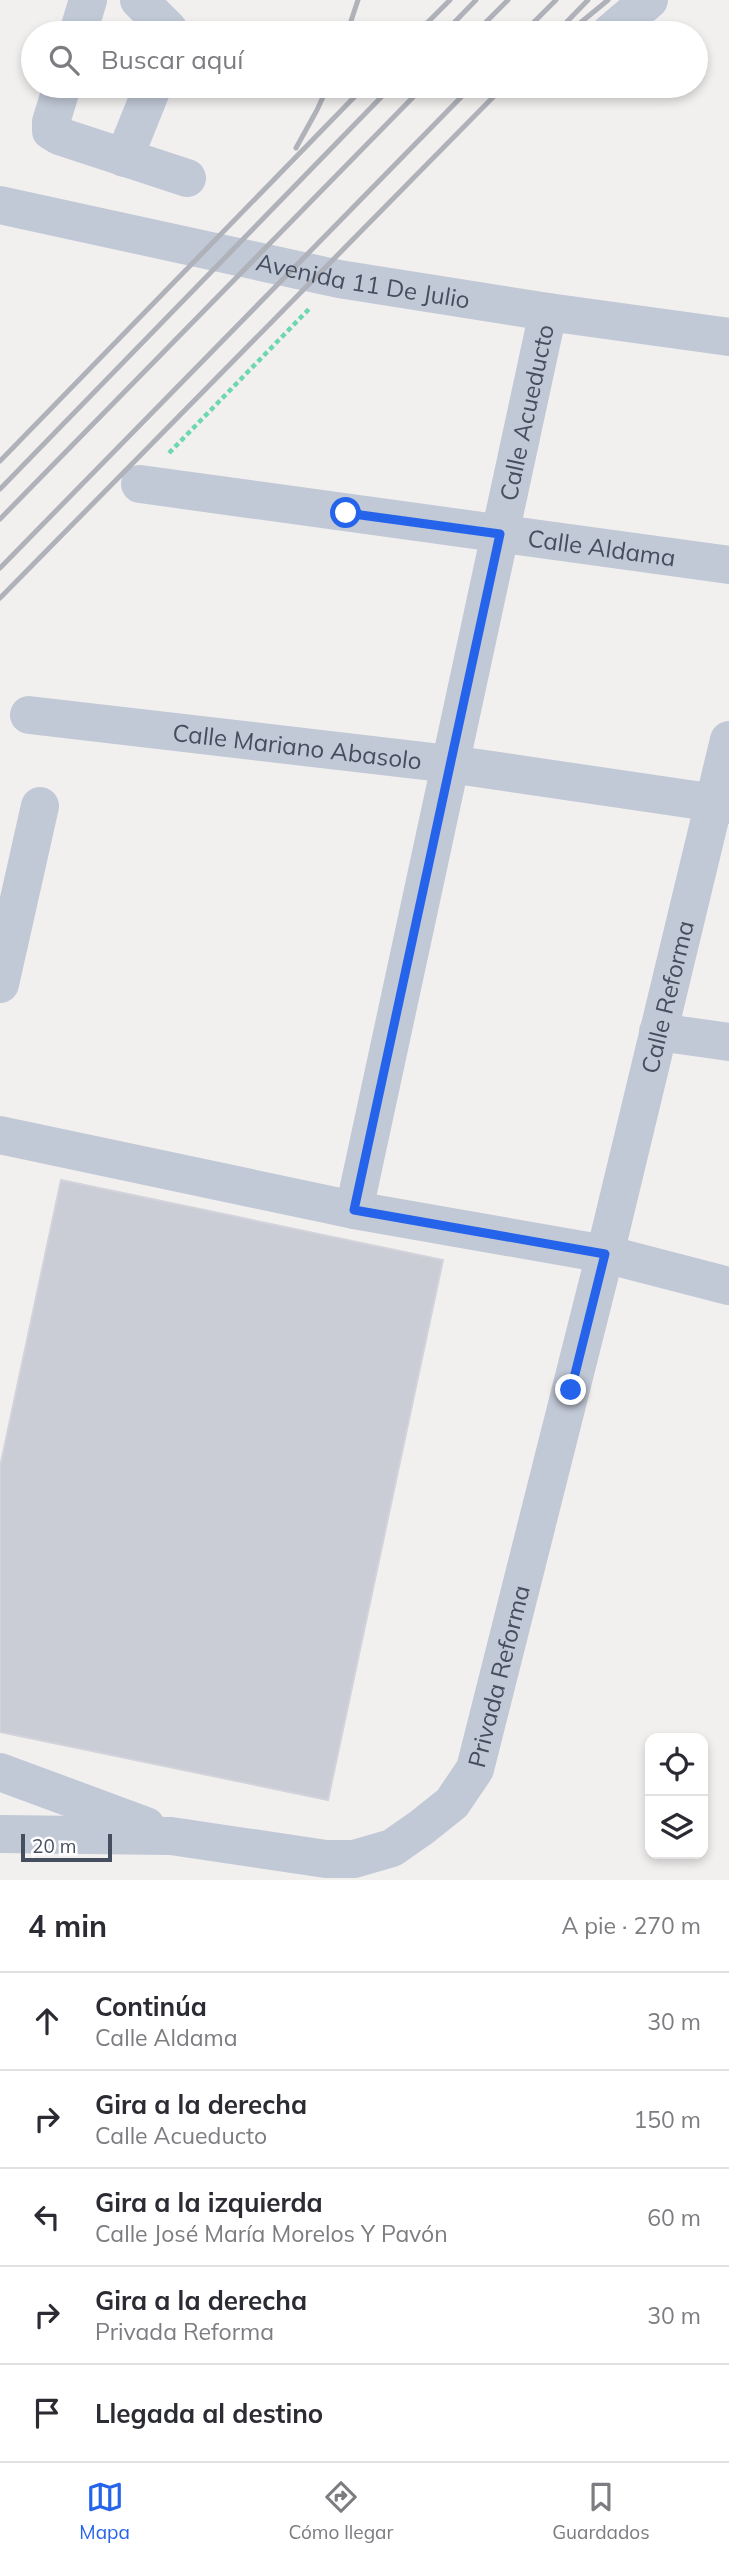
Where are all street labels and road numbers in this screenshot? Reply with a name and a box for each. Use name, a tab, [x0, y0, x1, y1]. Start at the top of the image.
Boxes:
street label: Avenida 11 De Julio	[253, 246, 472, 314]
street label: Calle Acueducto	[493, 321, 560, 503]
street label: Calle Aldama	[526, 522, 677, 572]
street label: Calle Mariano Abasolo	[171, 717, 423, 776]
street label: Calle Reforma	[634, 917, 700, 1076]
street label: Privada Reforma	[461, 1582, 536, 1771]

